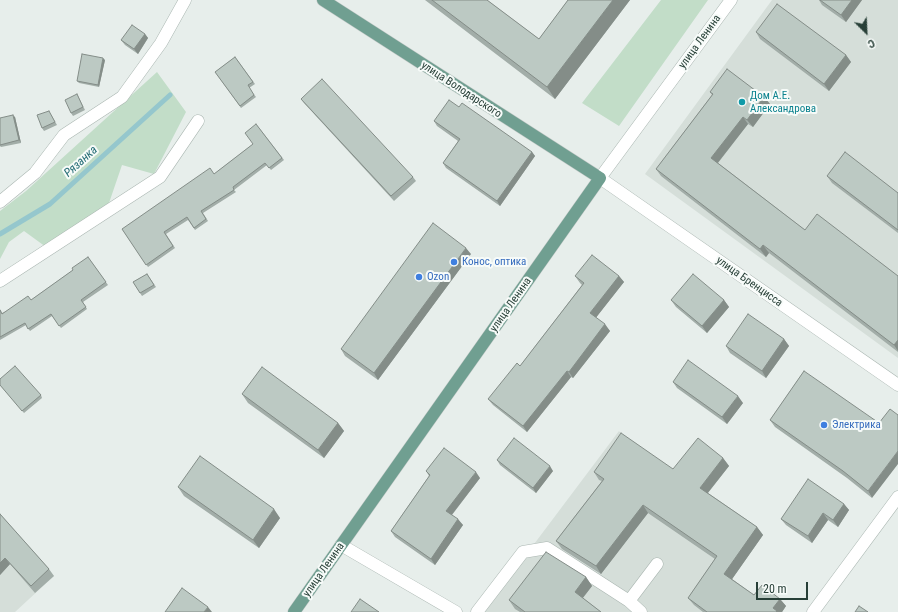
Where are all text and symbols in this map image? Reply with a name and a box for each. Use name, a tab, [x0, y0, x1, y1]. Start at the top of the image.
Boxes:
north arrow	[846, 12, 886, 52]
street label: улица Ленина	[676, 13, 724, 71]
text: С	[866, 36, 877, 51]
street label: улица Володарского	[418, 59, 504, 121]
place label: Дом А.Е. Александрова	[750, 89, 816, 115]
marker: Дом А.Е. Александрова	[737, 97, 747, 107]
water label: Рязанка	[61, 143, 101, 181]
street label: улица Бренцисса	[713, 254, 785, 310]
place label: Конос, оптика	[462, 255, 526, 269]
marker: Конос, оптика	[449, 257, 459, 267]
place label: Ozon	[427, 270, 449, 284]
marker: Ozon	[414, 272, 424, 282]
street label: улица Ленина	[487, 275, 535, 335]
place label: Электрика	[832, 418, 881, 432]
marker: Электрика	[819, 420, 829, 430]
street label: улица Ленина	[300, 540, 348, 600]
scale bar	[758, 574, 810, 600]
text: 20 m	[763, 582, 787, 596]

